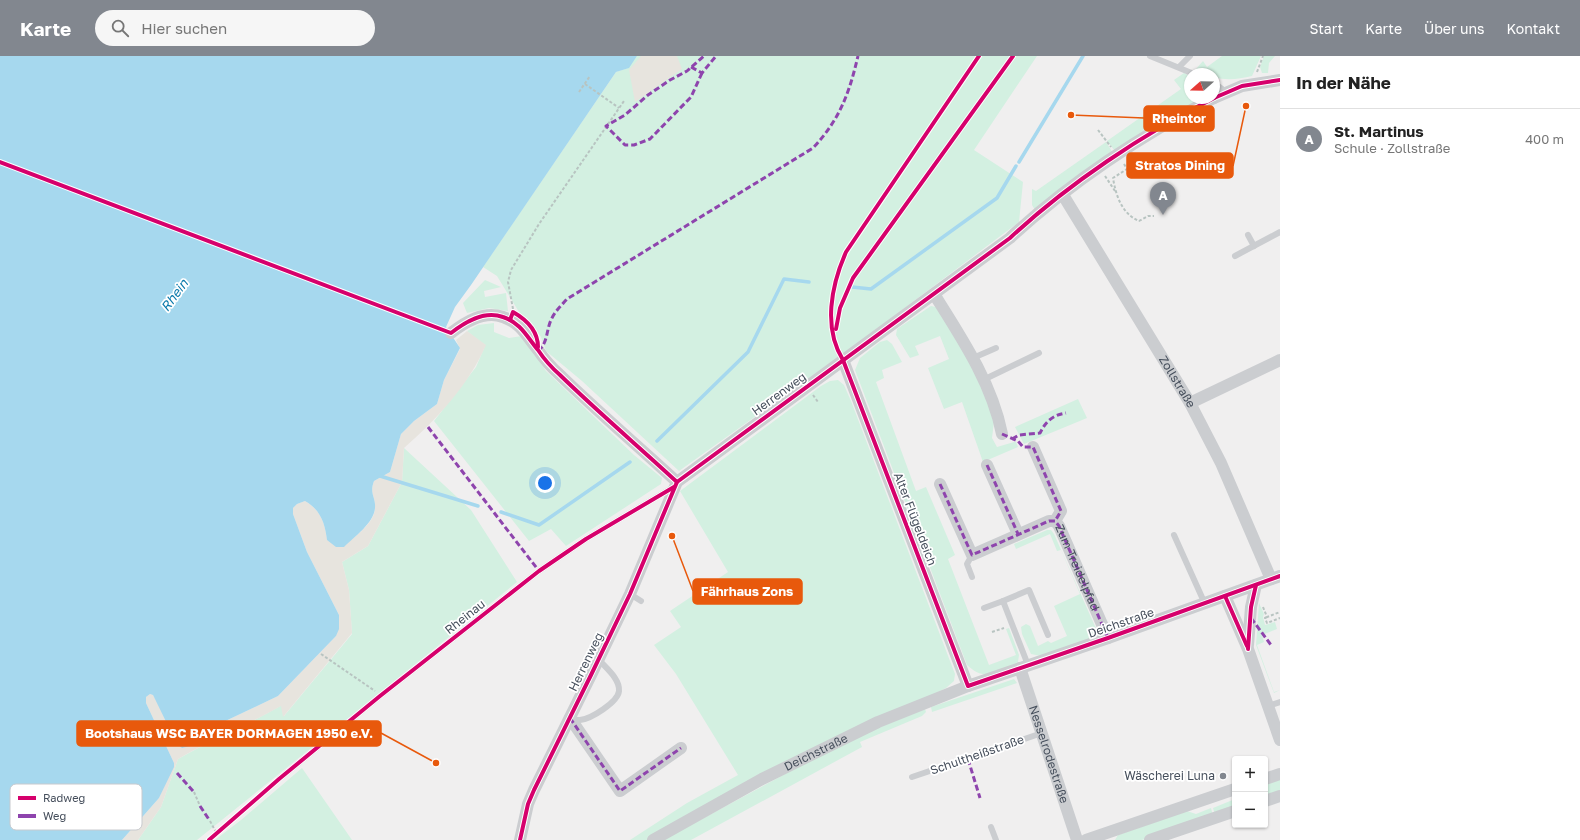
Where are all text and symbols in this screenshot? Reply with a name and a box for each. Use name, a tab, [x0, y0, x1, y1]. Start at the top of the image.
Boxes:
search box	[95, 10, 375, 46]
text: Karte	[20, 17, 71, 40]
icon: search	[109, 17, 131, 39]
text: Hier suchen	[141, 19, 227, 37]
text: Start	[1310, 20, 1343, 37]
text: Karte	[1365, 20, 1402, 37]
text: Über uns	[1424, 20, 1484, 37]
text: Kontakt	[1506, 20, 1560, 37]
north arrow	[1184, 68, 1220, 104]
text: In der Nähe	[1296, 72, 1391, 93]
callout: Rheintor	[1144, 106, 1214, 131]
text: Rheintor	[1152, 110, 1206, 126]
text: St. Martinus	[1334, 122, 1424, 140]
text: A	[1304, 131, 1314, 147]
text: 400 m	[1525, 131, 1564, 147]
text: Schule · Zollstraße	[1334, 140, 1450, 156]
callout: Stratos Dining	[1127, 153, 1233, 178]
text: Stratos Dining	[1135, 157, 1225, 173]
pin: A	[1150, 182, 1176, 215]
water label: Rhein	[157, 275, 192, 314]
street label: Zollstraße	[1156, 353, 1199, 410]
street label: Herrenweg	[749, 369, 809, 418]
street label: Alter Flügeldeich	[891, 470, 940, 568]
your location	[535, 473, 555, 493]
street label: Zum Treidelpfad	[1052, 522, 1103, 613]
callout: Fährhaus Zons	[693, 579, 802, 604]
text: Fährhaus Zons	[701, 583, 793, 599]
street label: Rheinau	[442, 596, 488, 637]
street label: Deichstraße	[1086, 604, 1156, 641]
street label: Herrenweg	[565, 630, 606, 694]
street label: Nesselrodestraße	[1026, 703, 1072, 805]
callout: Bootshaus WSC BAYER DORMAGEN 1950 e.V.	[77, 721, 381, 746]
text: Bootshaus WSC BAYER DORMAGEN 1950 e.V.	[85, 725, 373, 741]
street label: Deichstraße	[781, 730, 850, 774]
street label: Schultheißstraße	[928, 731, 1026, 778]
map controls	[1232, 756, 1268, 828]
button: +	[1232, 756, 1268, 792]
place label: Wäscherei Luna	[1124, 768, 1215, 783]
marker: Wäscherei Luna	[1218, 771, 1228, 781]
legend	[10, 784, 142, 830]
text: Radweg	[43, 791, 85, 804]
button: −	[1232, 792, 1268, 828]
text: Weg	[43, 809, 66, 822]

